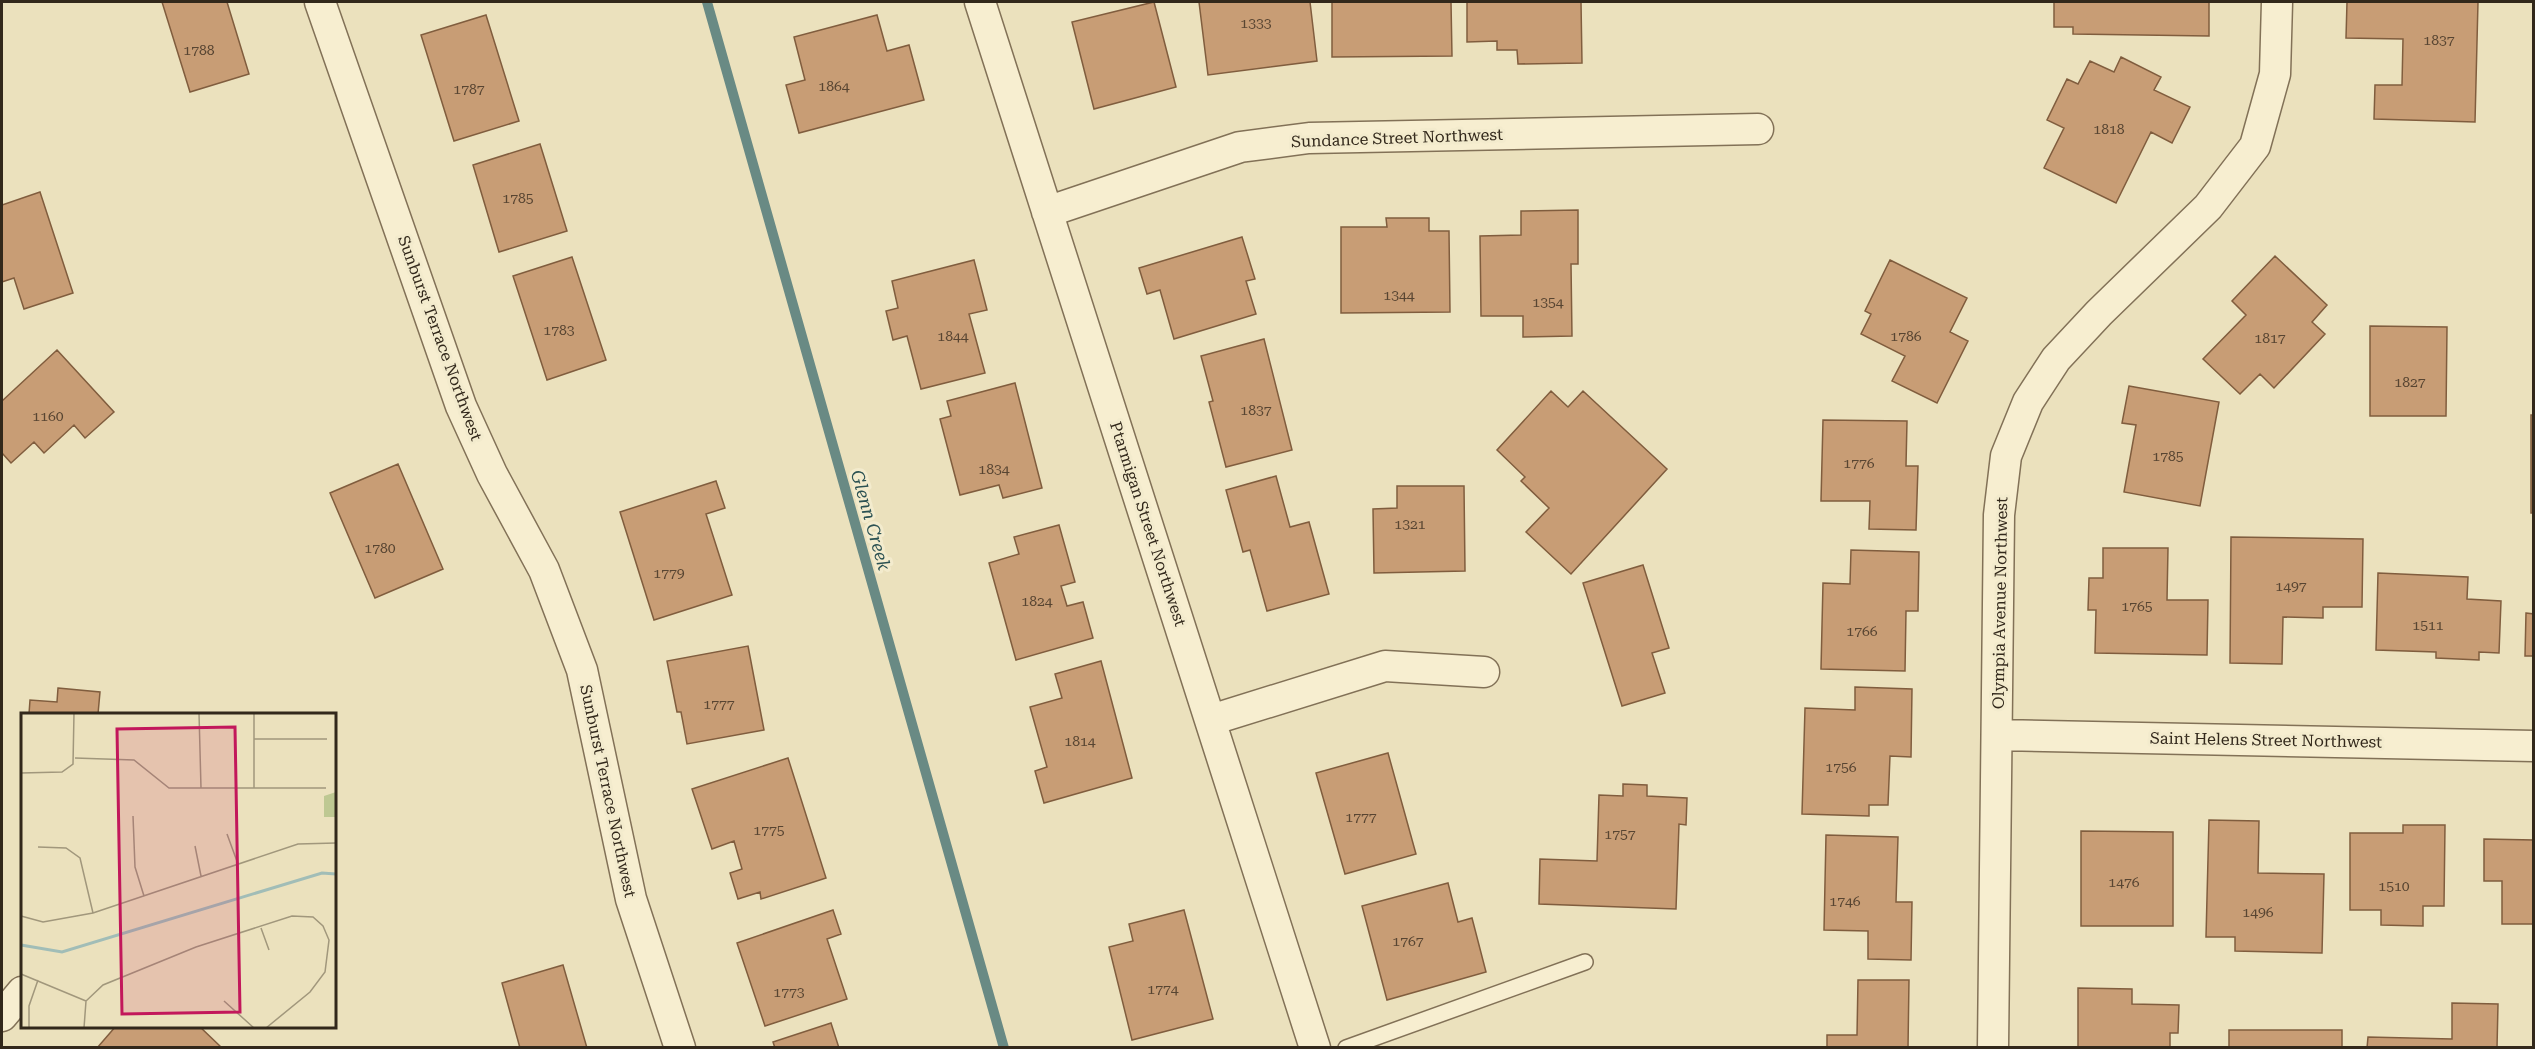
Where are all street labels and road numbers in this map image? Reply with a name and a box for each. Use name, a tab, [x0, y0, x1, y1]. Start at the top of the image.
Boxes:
street label: Sundance Street Northwest	[1291, 125, 1503, 151]
street label: Sunburst Terrace Northwest	[394, 233, 486, 443]
street label: Ptarmigan Street Northwest	[1106, 419, 1190, 629]
street label: Olympia Avenue Northwest	[1989, 497, 2011, 709]
street label: Sunburst Terrace Northwest	[576, 683, 640, 899]
street label: Saint Helens Street Northwest	[2150, 728, 2382, 752]

